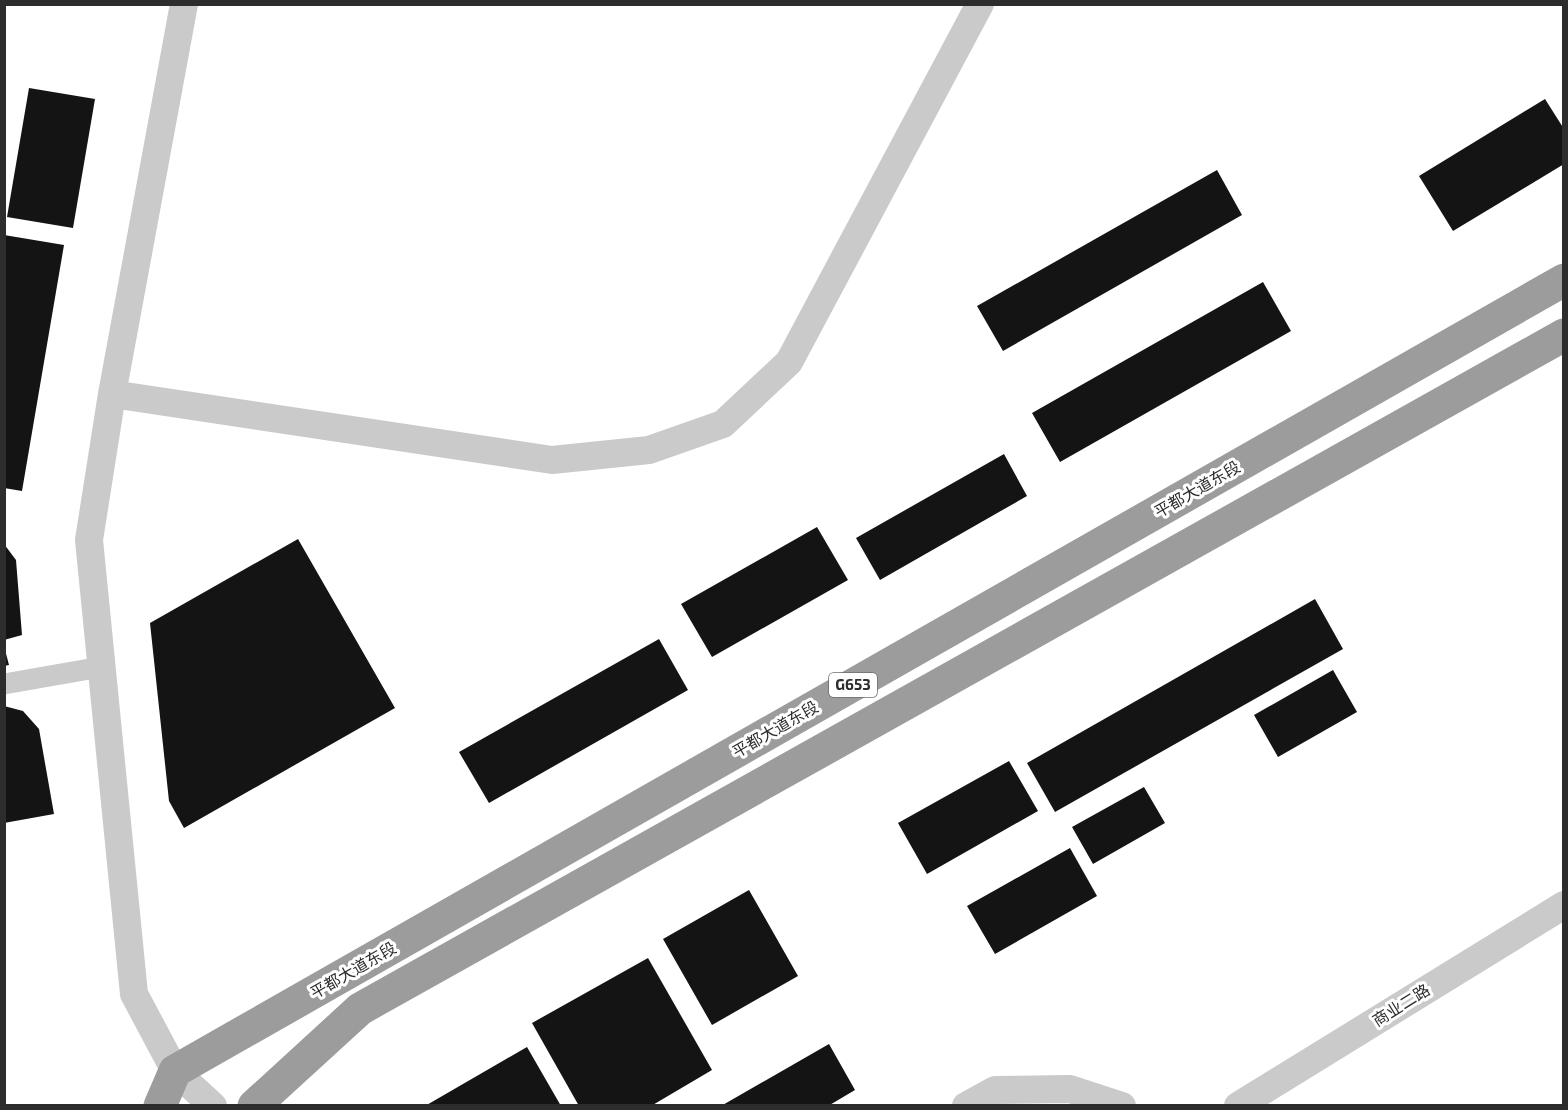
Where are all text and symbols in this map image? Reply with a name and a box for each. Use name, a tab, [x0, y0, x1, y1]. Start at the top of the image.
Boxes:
street label: 平都大道东段	[1150, 456, 1243, 521]
road number: G653	[829, 673, 877, 697]
street label: 平都大道东段	[728, 696, 821, 761]
street label: 平都大道东段	[306, 937, 399, 1002]
street label: 商业二路	[1369, 980, 1433, 1030]

